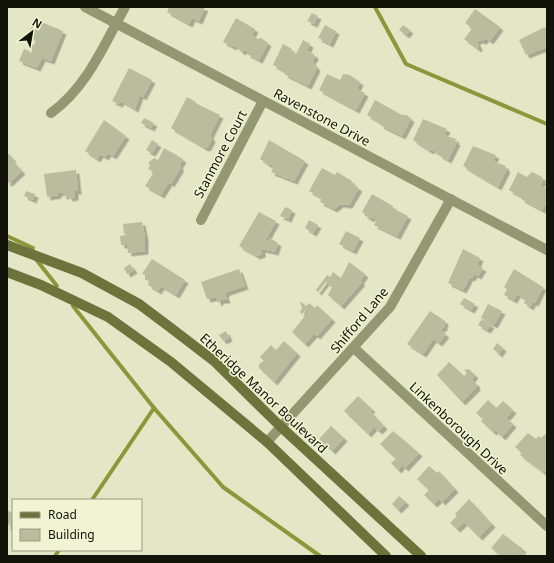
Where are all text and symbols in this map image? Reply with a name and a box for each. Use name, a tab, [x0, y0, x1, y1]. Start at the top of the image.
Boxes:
north arrow	[12, 12, 52, 52]
text: N	[30, 14, 45, 32]
street label: Ravenstone Drive	[271, 84, 373, 150]
street label: Stanmore Court	[189, 107, 251, 201]
street label: Shifford Lane	[326, 283, 392, 357]
street label: Etheridge Manor Boulevard	[196, 329, 332, 457]
street label: Linkenborough Drive	[406, 377, 512, 479]
legend	[12, 499, 142, 551]
text: Road	[48, 506, 77, 523]
text: Building	[48, 526, 95, 543]

